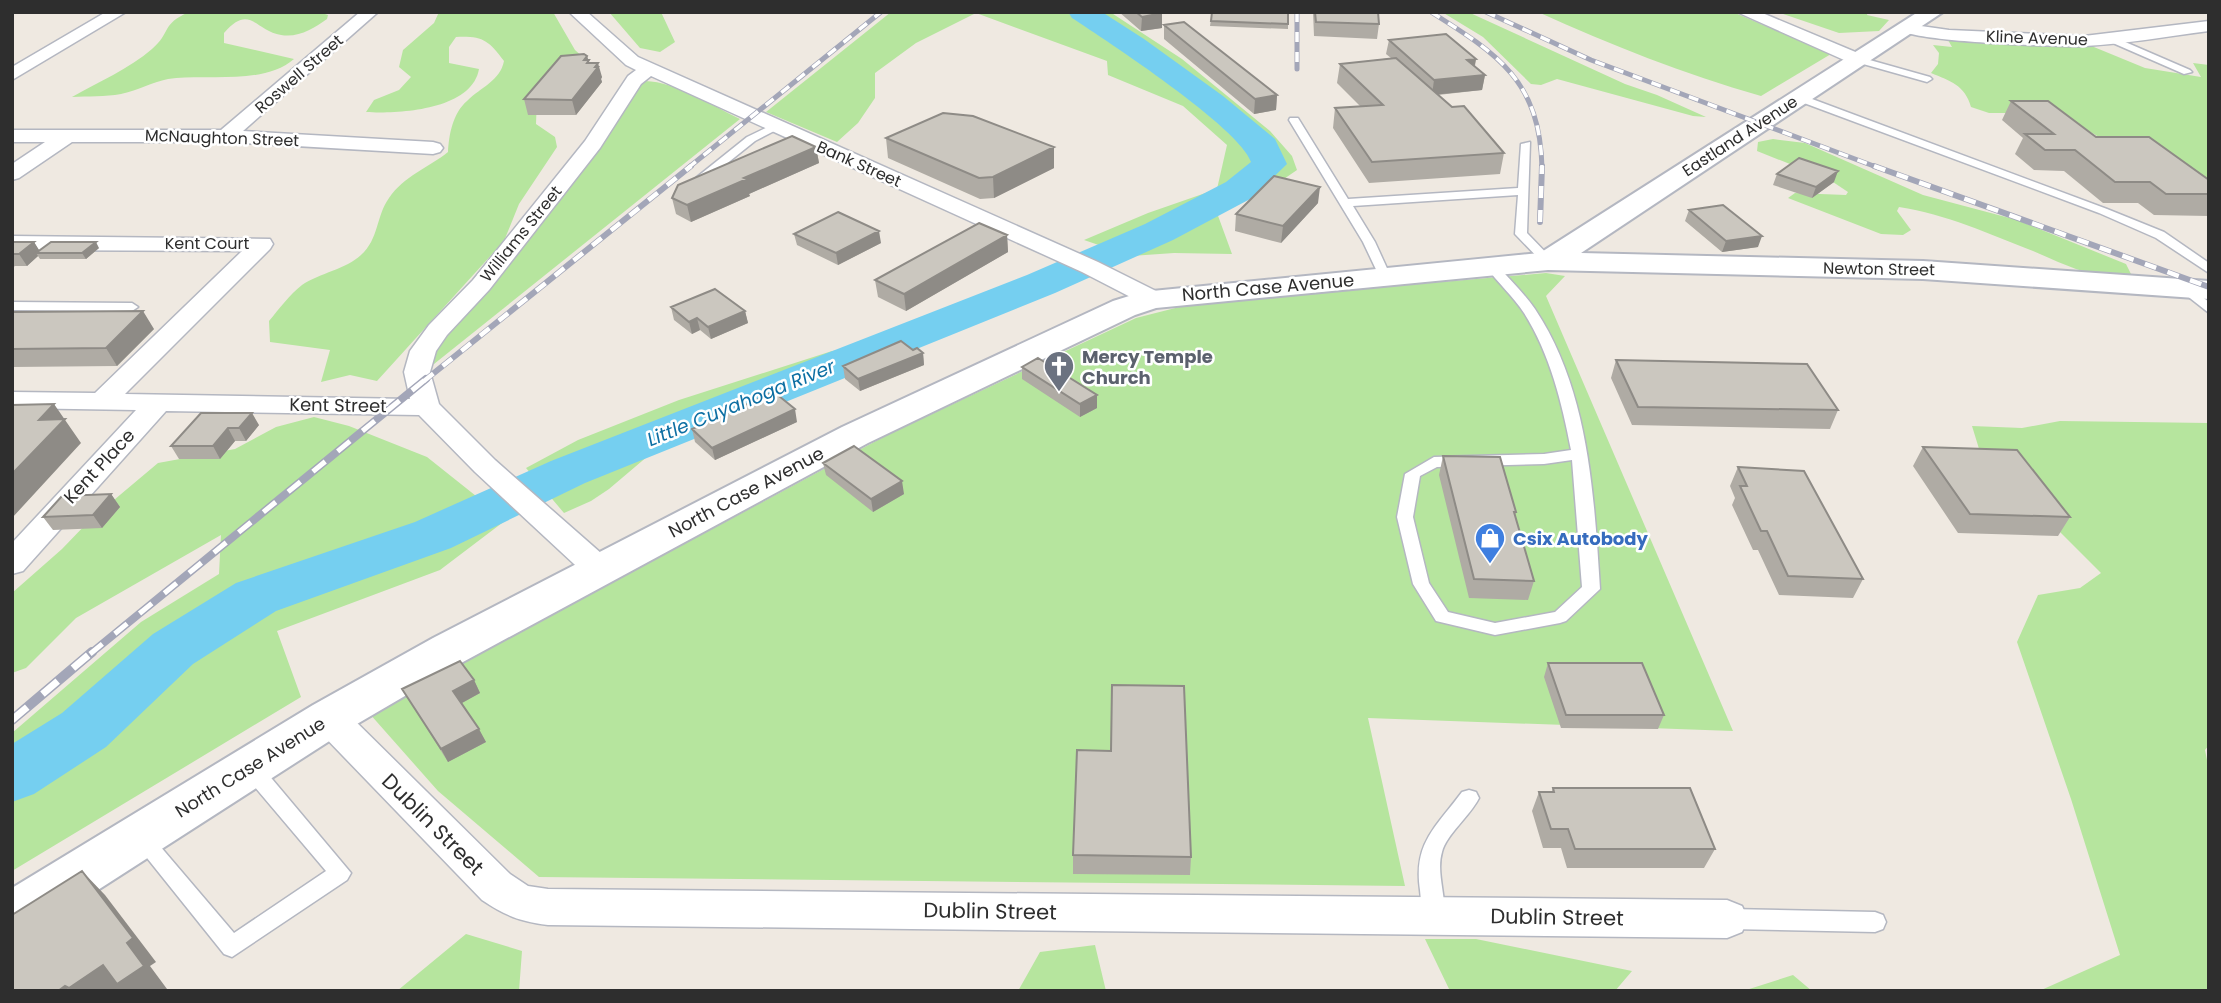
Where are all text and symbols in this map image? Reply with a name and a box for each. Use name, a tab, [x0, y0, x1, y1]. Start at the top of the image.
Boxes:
street label: Kline Avenue	[1986, 25, 2088, 51]
street label: Roswell Street	[250, 29, 348, 119]
street label: Eastland Avenue	[1678, 90, 1802, 182]
street label: McNaughton Street	[145, 124, 300, 152]
street label: Bank Street	[813, 135, 905, 193]
street label: Williams Street	[475, 181, 567, 287]
street label: Kent Court	[165, 232, 249, 255]
street label: Newton Street	[1823, 257, 1935, 281]
street label: North Case Avenue	[1181, 267, 1355, 307]
place label: Mercy Temple Church	[1082, 344, 1213, 390]
church icon: Mercy Temple Church	[1042, 349, 1076, 393]
water label: Little Cuyahoga River	[643, 353, 840, 453]
street label: Kent Street	[289, 392, 387, 418]
street label: Kent Place	[58, 423, 140, 509]
street label: North Case Avenue	[664, 440, 828, 544]
shop icon: Csix Autobody	[1473, 521, 1507, 565]
place label: Csix Autobody	[1513, 526, 1649, 551]
street label: North Case Avenue	[170, 711, 330, 823]
street label: Dublin Street	[376, 767, 490, 881]
street label: Dublin Street	[923, 895, 1057, 927]
street label: Dublin Street	[1490, 901, 1624, 933]

